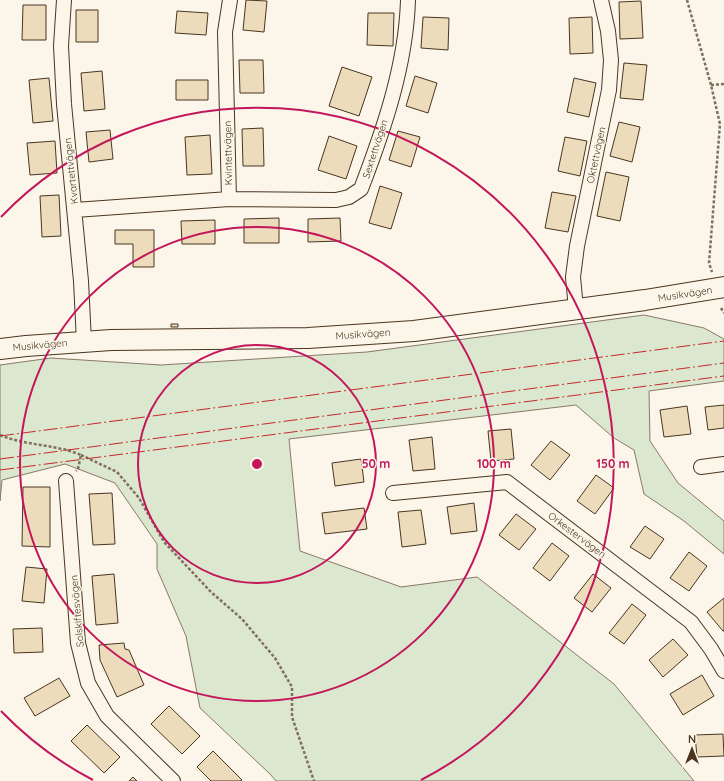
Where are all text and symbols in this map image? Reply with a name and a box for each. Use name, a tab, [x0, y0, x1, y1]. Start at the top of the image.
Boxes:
street label: Sextettvägen	[359, 118, 391, 180]
street label: Kvintettvägen	[221, 121, 235, 185]
street label: Oktettvägen	[584, 125, 608, 185]
street label: Kvartettvägen	[61, 137, 81, 205]
street label: Musikvägen	[657, 283, 713, 305]
street label: Musikvägen	[335, 326, 391, 342]
street label: Musikvägen	[12, 336, 68, 354]
text: 50 m	[362, 456, 390, 471]
text: 100 m	[477, 456, 511, 471]
text: 150 m	[596, 456, 630, 471]
centre of rings	[250, 457, 264, 471]
street label: Orkestervägen	[545, 509, 609, 561]
street label: Solskiftesvägen	[67, 574, 87, 648]
north arrow	[672, 729, 712, 769]
text: N	[688, 732, 696, 746]

